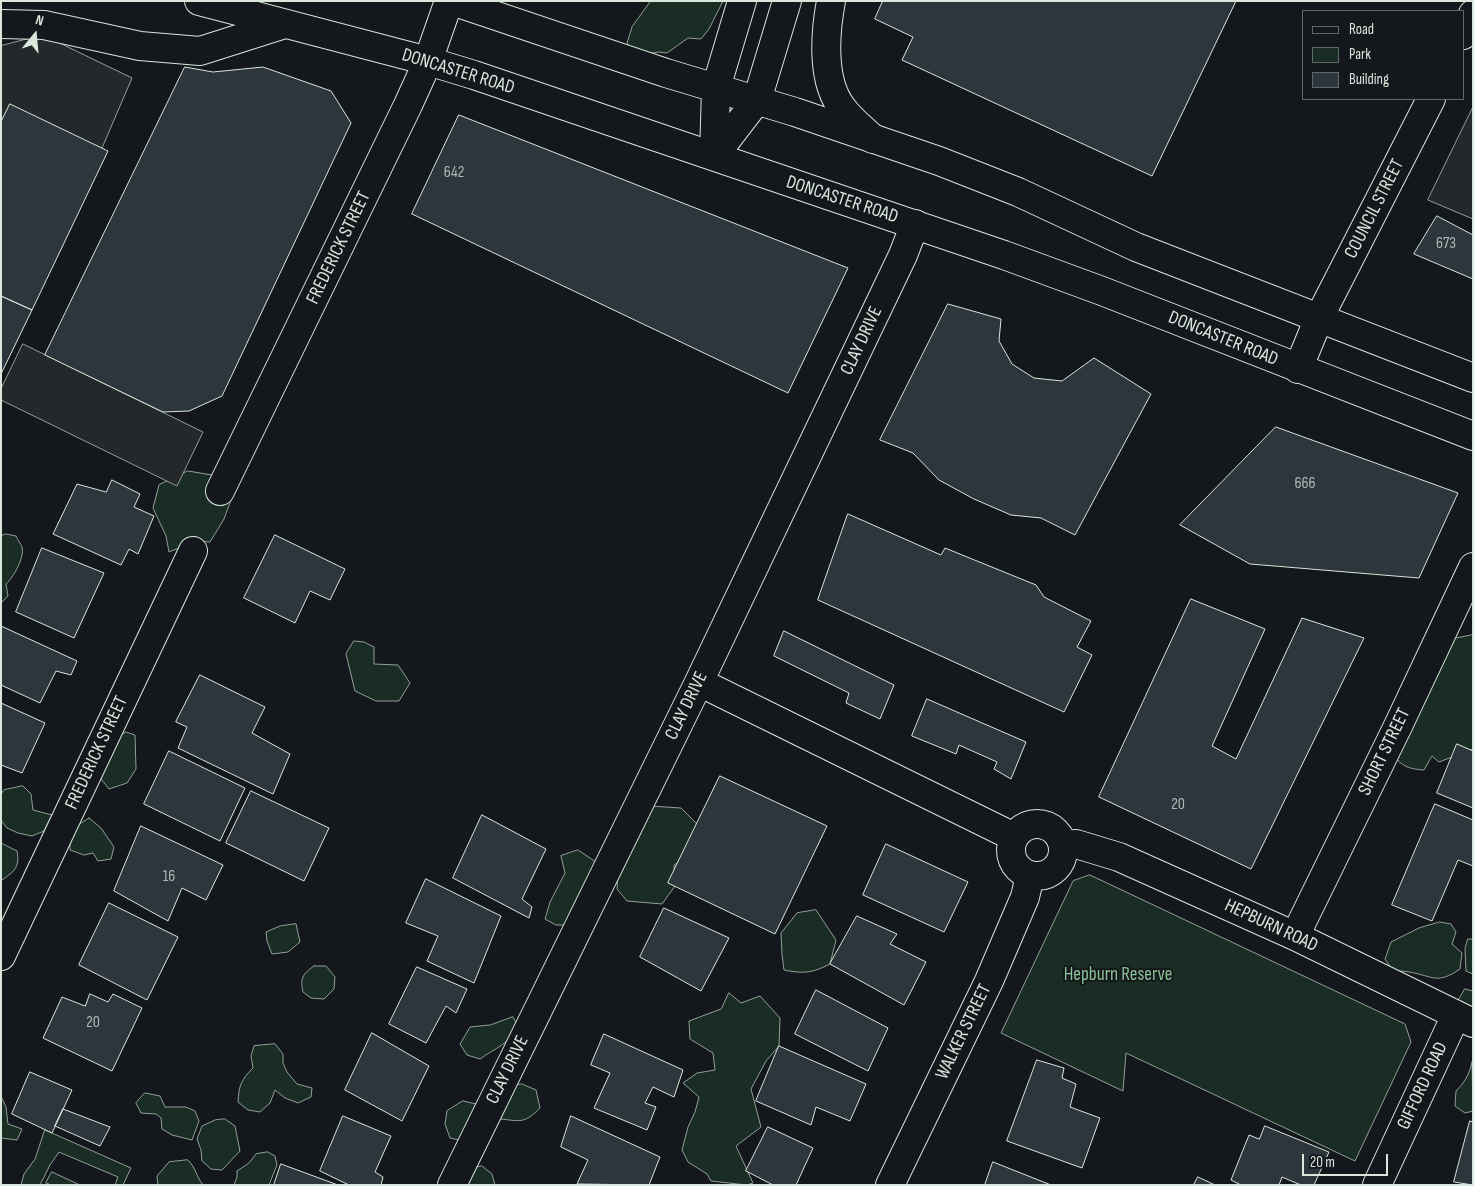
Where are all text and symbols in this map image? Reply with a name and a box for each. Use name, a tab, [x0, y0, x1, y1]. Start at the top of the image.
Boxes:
north arrow	[10, 10, 60, 60]
legend	[1302, 10, 1464, 100]
text: N	[33, 11, 46, 29]
text: Road	[1349, 20, 1374, 39]
street label: DONCASTER ROAD	[399, 44, 517, 100]
text: Park	[1349, 45, 1371, 64]
text: Building	[1349, 70, 1389, 89]
street label: COUNCIL STREET	[1340, 155, 1410, 263]
house number: 642	[444, 163, 464, 183]
street label: DONCASTER ROAD	[783, 171, 901, 229]
street label: FREDERICK STREET	[302, 188, 376, 308]
house number: 673	[1436, 234, 1456, 254]
street label: CLAY DRIVE	[836, 303, 888, 379]
street label: DONCASTER ROAD	[1165, 307, 1281, 371]
house number: 666	[1294, 474, 1316, 494]
street label: CLAY DRIVE	[661, 668, 713, 744]
street label: FREDERICK STREET	[61, 693, 133, 813]
street label: SHORT STREET	[1354, 705, 1416, 799]
house number: 20	[1171, 795, 1185, 815]
house number: 16	[163, 867, 175, 887]
street label: HEPBURN ROAD	[1221, 894, 1321, 958]
park label: Hepburn Reserve	[1064, 964, 1172, 986]
street label: WALKER STREET	[931, 981, 997, 1083]
house number: 20	[86, 1013, 100, 1033]
street label: CLAY DRIVE	[482, 1032, 534, 1108]
street label: GIFFORD ROAD	[1393, 1039, 1453, 1133]
scale bar	[1304, 1144, 1390, 1176]
text: 20 m	[1310, 1153, 1335, 1172]

